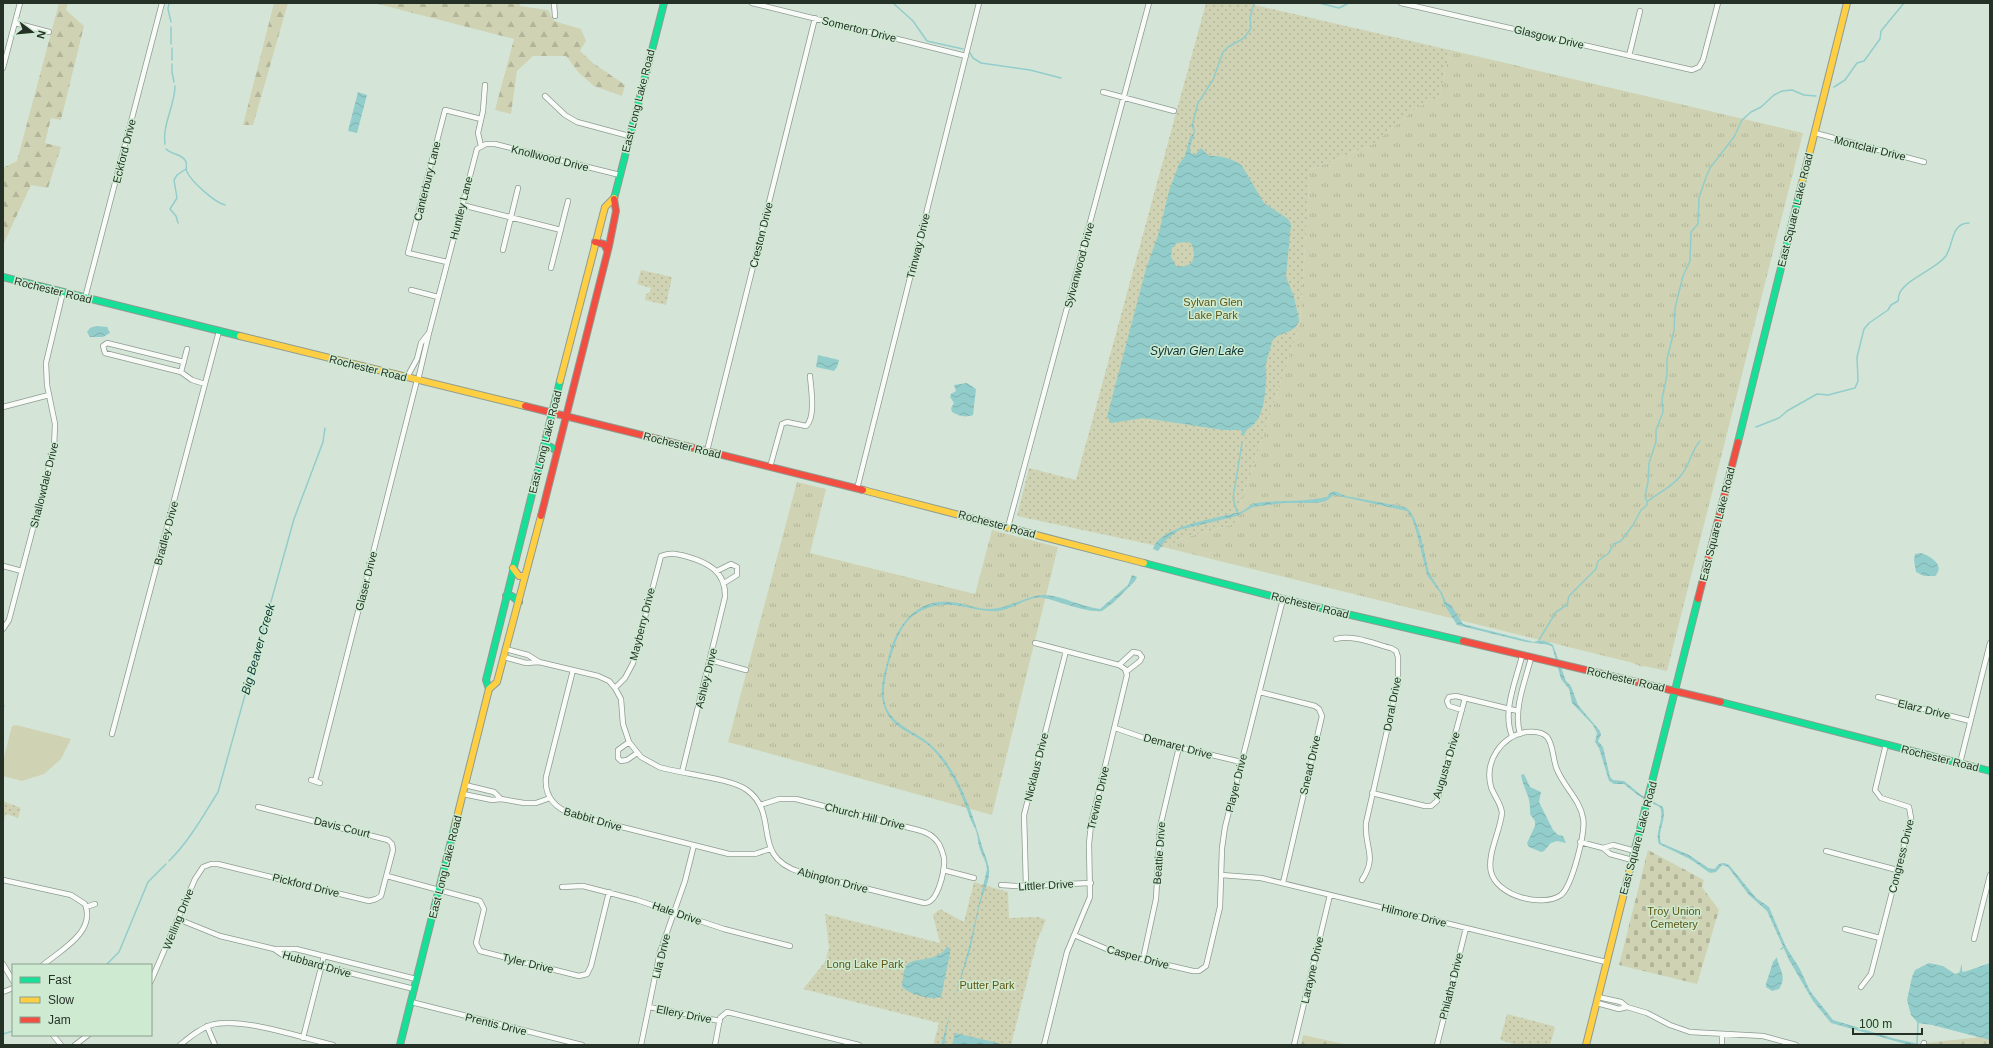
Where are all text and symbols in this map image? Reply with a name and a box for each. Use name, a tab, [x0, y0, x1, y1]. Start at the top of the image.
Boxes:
north arrow	[12, 12, 52, 52]
street label: Somerton Drive	[820, 14, 898, 44]
street label: Glasgow Drive	[1513, 23, 1585, 51]
text: N	[35, 29, 48, 40]
street label: East Long Lake Road	[619, 48, 657, 154]
street label: Eckford Drive	[110, 118, 138, 184]
street label: Montclair Drive	[1833, 133, 1907, 163]
street label: Canterbury Lane	[411, 140, 443, 222]
street label: Knollwood Drive	[510, 143, 590, 173]
street label: East Square Lake Road	[1775, 152, 1815, 268]
street label: Huntley Lane	[447, 175, 475, 241]
street label: Creston Drive	[747, 201, 775, 269]
street label: Trinway Drive	[904, 212, 932, 280]
street label: Sylvanwood Drive	[1062, 221, 1096, 309]
street label: Rochester Road	[13, 275, 93, 305]
park label: Sylvan Glen Lake Park	[1183, 296, 1243, 321]
water label: Sylvan Glen Lake	[1150, 344, 1244, 358]
street label: Rochester Road	[328, 353, 408, 383]
street label: East Long Lake Road	[526, 389, 564, 495]
street label: Rochester Road	[642, 430, 722, 460]
street label: Shallowdale Drive	[28, 441, 60, 529]
street label: East Square Lake Road	[1697, 466, 1737, 582]
street label: Bradley Drive	[152, 500, 180, 566]
street label: Rochester Road	[957, 508, 1037, 540]
street label: Glaser Drive	[353, 550, 379, 612]
street label: Mayberry Drive	[627, 586, 657, 662]
street label: Rochester Road	[1270, 590, 1350, 620]
water label: Big Beaver Creek	[238, 601, 278, 696]
street label: Ashley Drive	[693, 647, 719, 709]
street label: Rochester Road	[1586, 664, 1666, 694]
street label: Doral Drive	[1381, 676, 1403, 732]
street label: Elarz Drive	[1896, 697, 1952, 721]
street label: Augusta Drive	[1430, 730, 1462, 800]
street label: Nicklaus Drive	[1022, 731, 1050, 803]
street label: Demaret Drive	[1142, 731, 1214, 761]
street label: Snead Drive	[1297, 734, 1323, 796]
street label: Rochester Road	[1900, 743, 1980, 773]
street label: Player Drive	[1223, 752, 1249, 814]
street label: Trevino Drive	[1085, 765, 1111, 831]
street label: East Square Lake Road	[1617, 780, 1659, 896]
street label: Church Hill Drive	[824, 800, 906, 832]
street label: Babbit Drive	[563, 805, 623, 833]
street label: Davis Court	[313, 814, 371, 840]
street label: East Long Lake Road	[426, 814, 464, 920]
street label: Congress Drive	[1886, 818, 1916, 894]
street label: Beattie Drive	[1151, 821, 1167, 885]
street label: Abington Drive	[797, 865, 869, 895]
street label: Pickford Drive	[271, 871, 341, 899]
street label: Littler Drive	[1018, 878, 1074, 892]
street label: Welling Drive	[160, 887, 196, 951]
street label: Hale Drive	[651, 899, 703, 927]
street label: Hilmore Drive	[1380, 901, 1448, 929]
park label: Troy Union Cemetery	[1647, 905, 1701, 930]
street label: Lila Drive	[650, 932, 672, 980]
street label: Larayne Drive	[1298, 935, 1326, 1005]
street label: Casper Drive	[1105, 943, 1171, 971]
street label: Hubbard Drive	[281, 948, 353, 980]
street label: Tyler Drive	[501, 951, 555, 975]
street label: Philatha Drive	[1437, 951, 1465, 1021]
park label: Long Lake Park	[826, 958, 904, 970]
legend	[12, 964, 152, 1036]
text: Fast	[48, 973, 72, 987]
park label: Putter Park	[959, 979, 1015, 991]
text: Slow	[48, 993, 74, 1007]
street label: Ellery Drive	[655, 1003, 713, 1025]
scale bar	[1853, 1010, 1922, 1036]
street label: Prentis Drive	[464, 1011, 528, 1037]
text: Jam	[48, 1013, 71, 1027]
text: 100 m	[1859, 1017, 1892, 1031]

